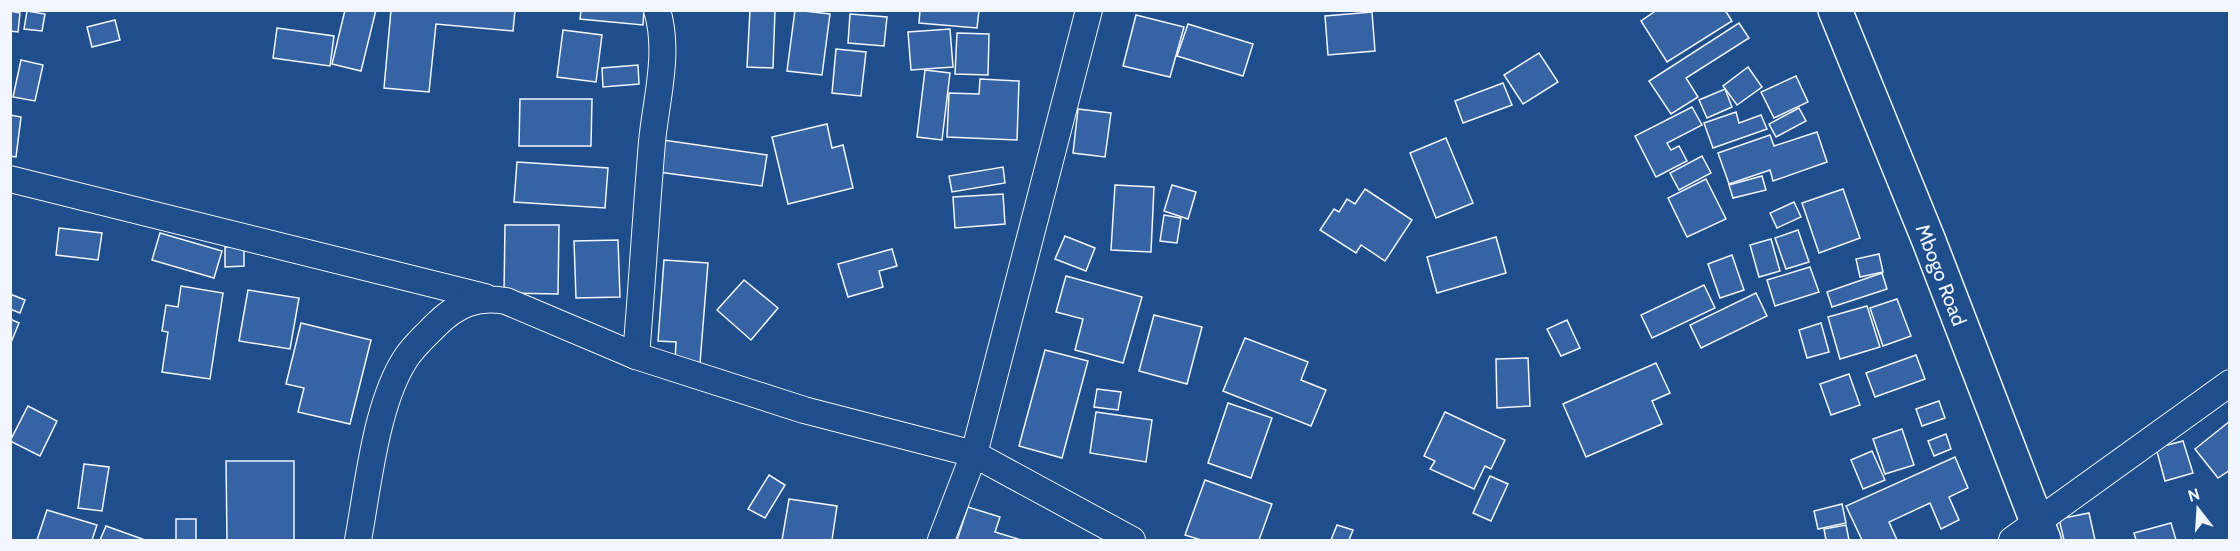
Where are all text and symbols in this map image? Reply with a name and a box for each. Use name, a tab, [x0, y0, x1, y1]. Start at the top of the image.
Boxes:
street label: Mbogo Road	[1911, 221, 1971, 329]
north arrow	[2168, 479, 2228, 539]
text: N	[2186, 484, 2202, 506]

